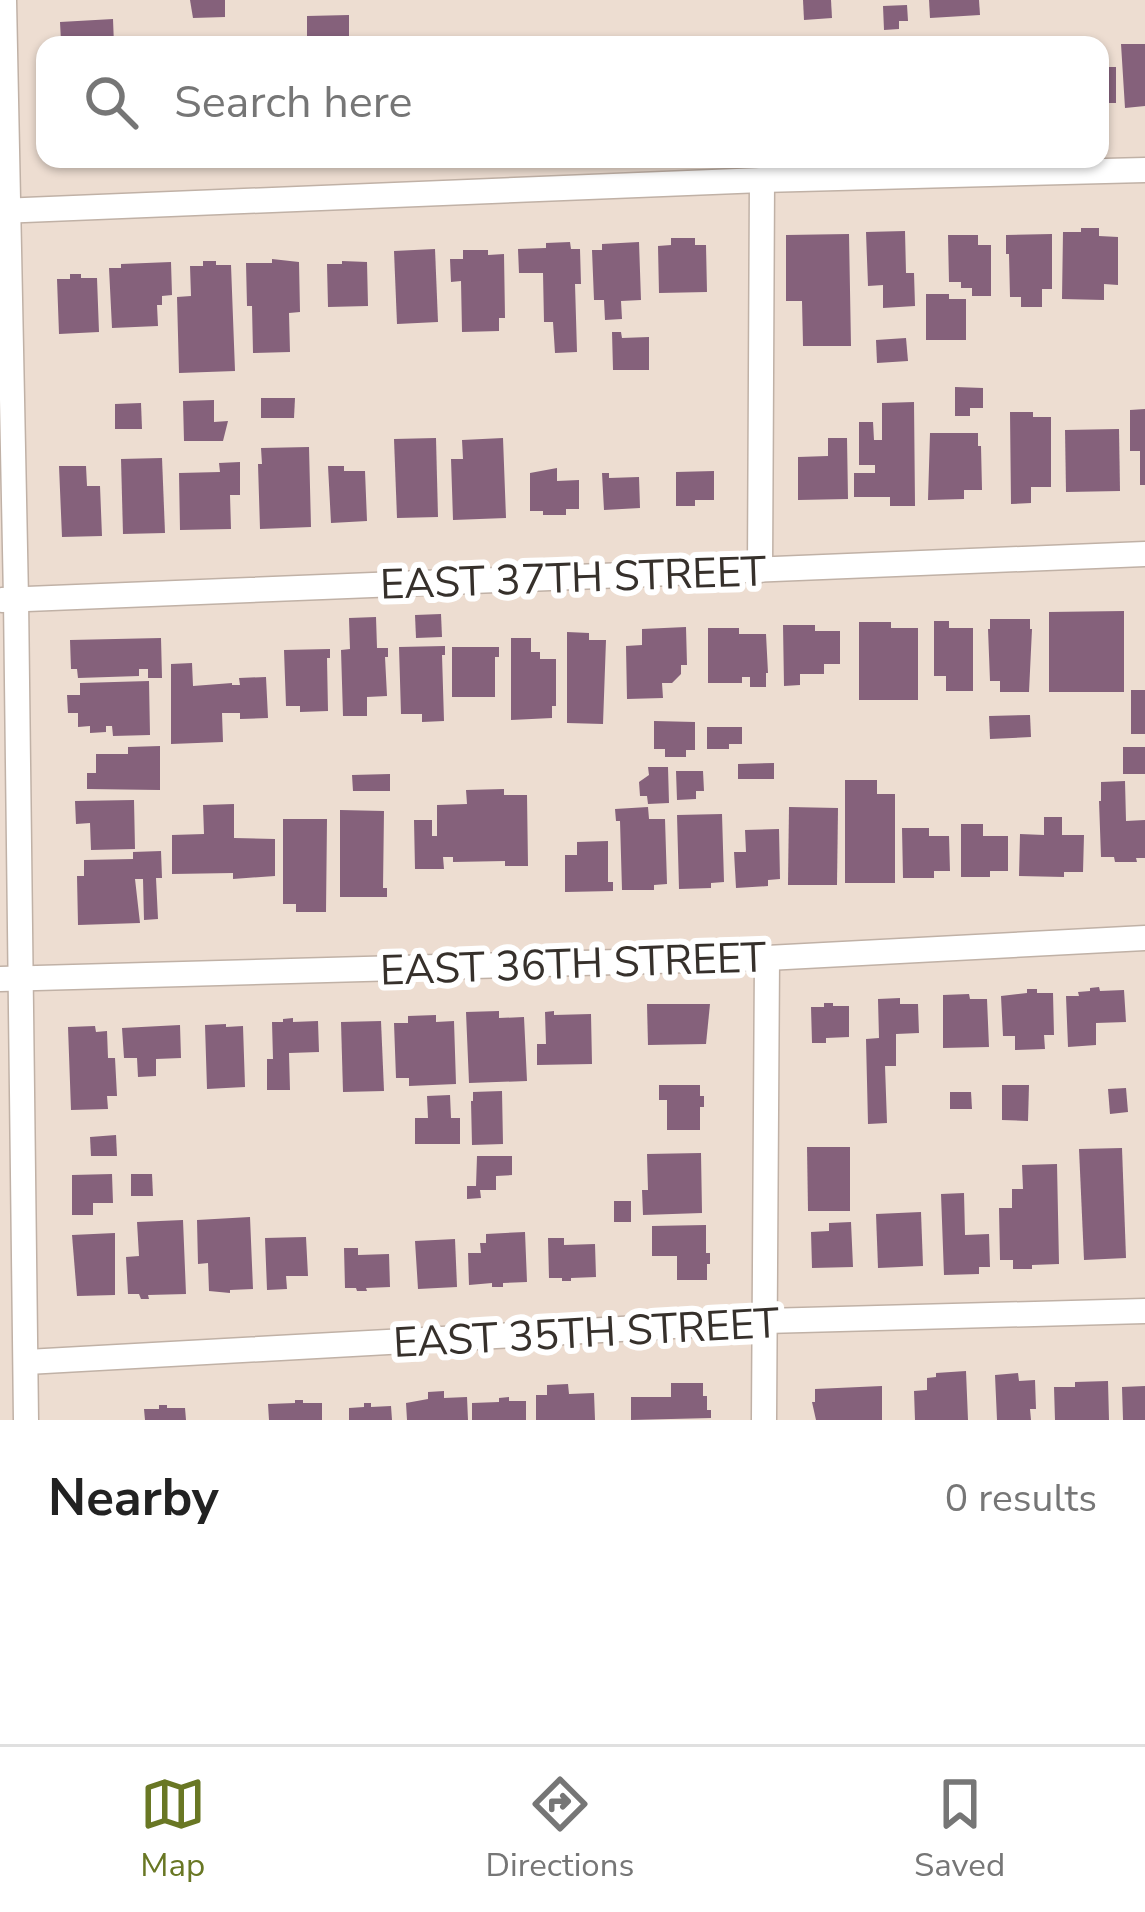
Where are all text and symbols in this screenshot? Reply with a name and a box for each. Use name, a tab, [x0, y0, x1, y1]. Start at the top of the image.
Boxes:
search box	[36, 36, 1109, 168]
icon: search	[78, 69, 144, 135]
text: Search here	[174, 72, 413, 133]
street label: EAST 37TH STREET	[379, 543, 768, 614]
street label: EAST 36TH STREET	[379, 929, 768, 1000]
street label: EAST 35TH STREET	[392, 1295, 781, 1372]
text: Nearby	[48, 1463, 219, 1533]
text: 0 results	[945, 1472, 1097, 1525]
tab: Map	[140, 1771, 206, 1888]
tab: Directions	[486, 1771, 634, 1888]
tab: Saved	[914, 1771, 1005, 1888]

